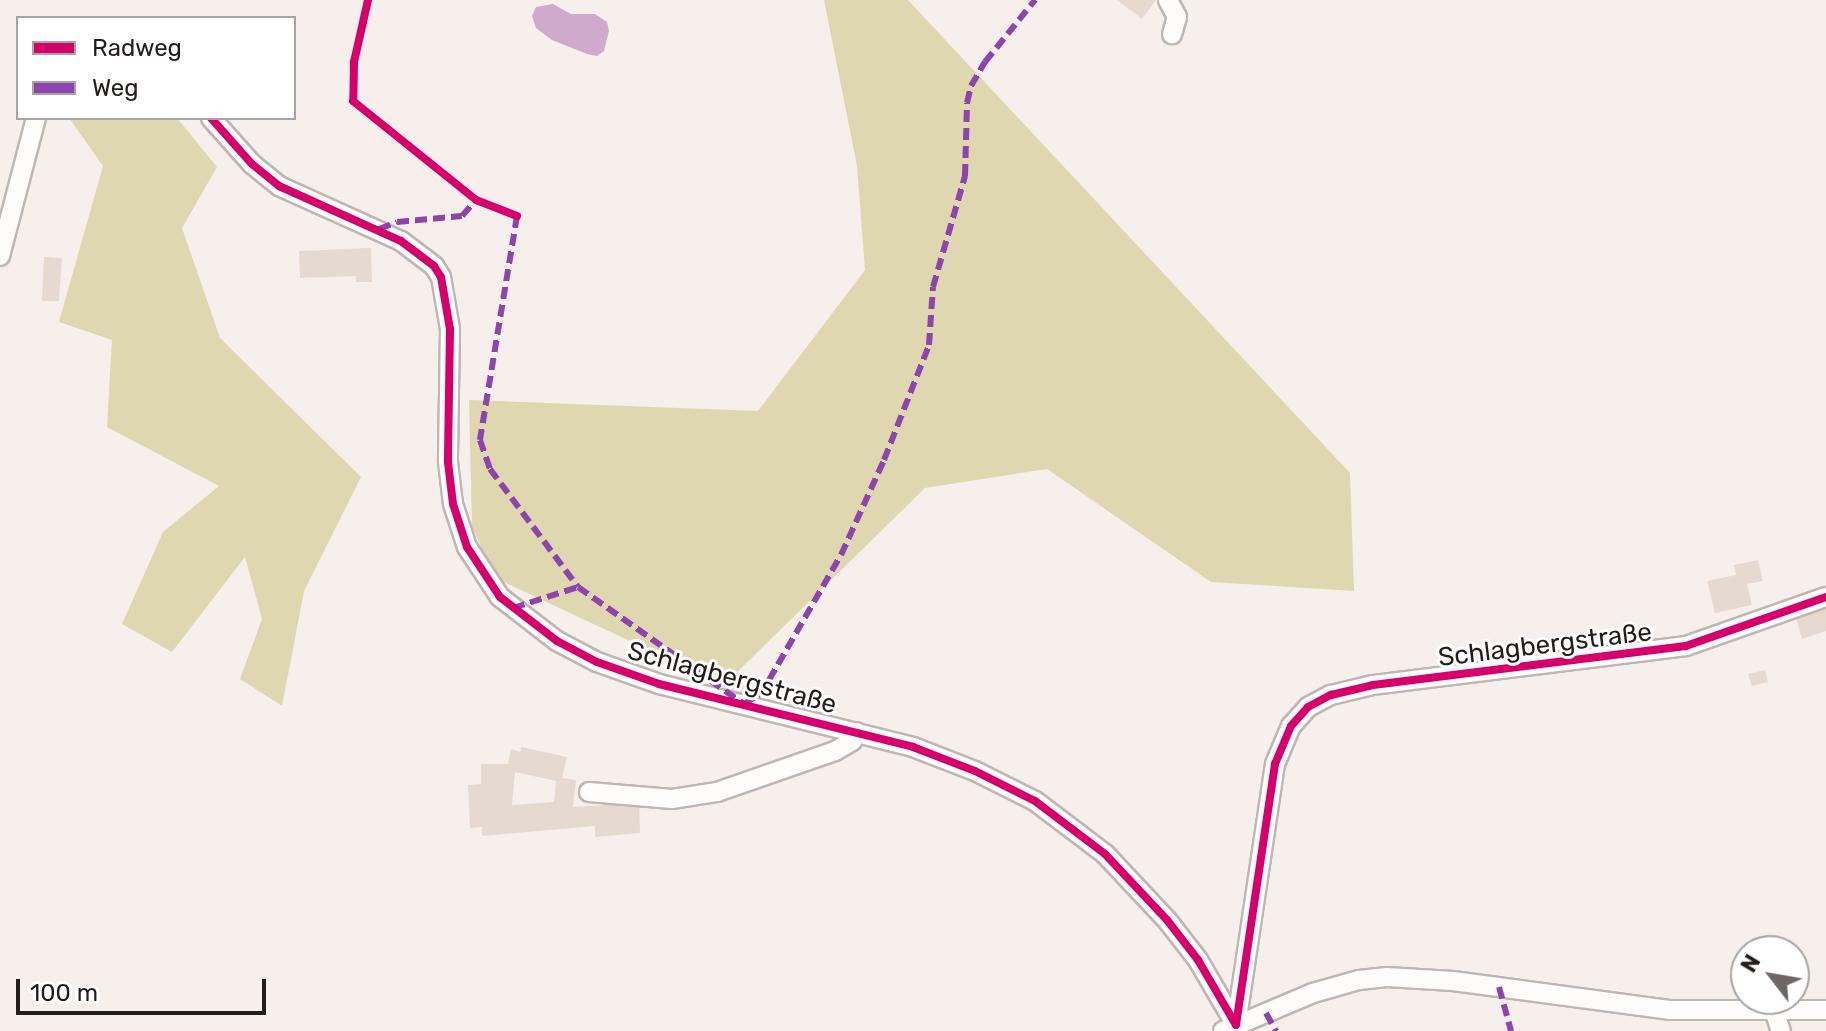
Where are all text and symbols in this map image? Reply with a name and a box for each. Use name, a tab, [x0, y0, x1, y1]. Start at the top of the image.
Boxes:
legend	[16, 16, 296, 120]
text: Radweg	[92, 34, 182, 62]
text: Weg	[92, 74, 139, 102]
street label: Schlagbergstraße	[1436, 616, 1654, 674]
street label: Schlagbergstraße	[624, 635, 840, 721]
north arrow	[1730, 935, 1810, 1015]
text: N	[1735, 950, 1766, 977]
scale bar	[20, 963, 270, 1013]
text: 100 m	[30, 979, 98, 1007]

